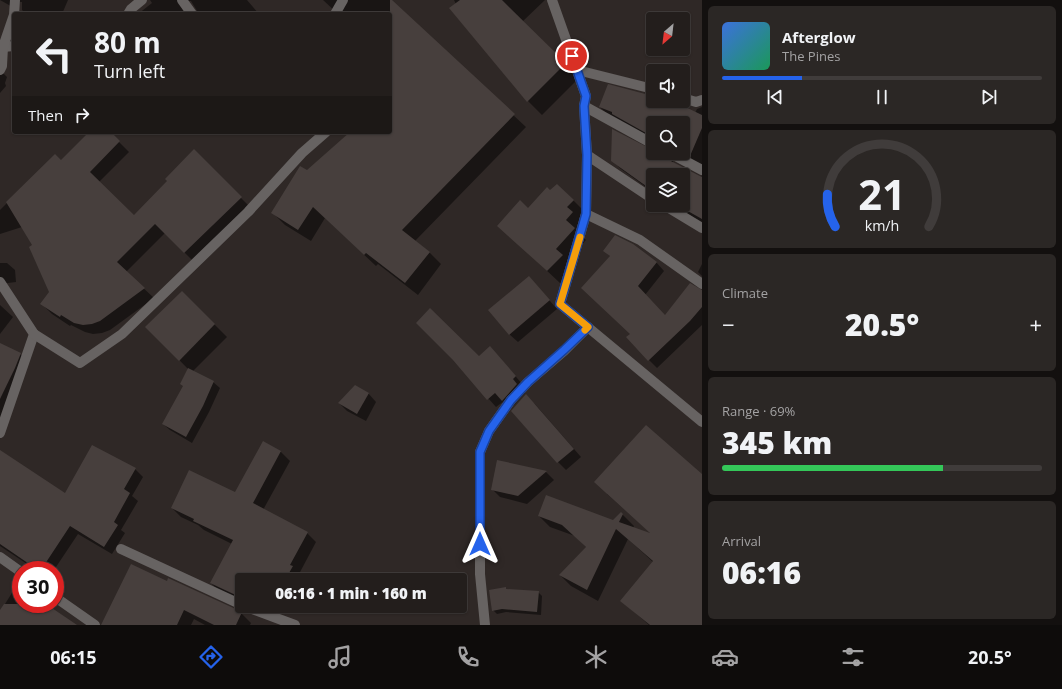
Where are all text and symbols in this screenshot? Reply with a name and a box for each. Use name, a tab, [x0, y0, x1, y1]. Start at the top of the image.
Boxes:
north arrow	[646, 12, 690, 56]
map controls	[646, 12, 690, 212]
text: 80 m	[94, 23, 161, 61]
text: Afterglow	[782, 27, 856, 47]
icon: left	[28, 28, 80, 80]
pin	[555, 39, 589, 73]
icon: arrive	[561, 45, 583, 67]
text: The Pines	[782, 47, 840, 65]
text: Turn left	[94, 59, 165, 83]
button: sound	[646, 64, 690, 108]
icon: previous	[764, 86, 786, 108]
icon: pause	[871, 86, 893, 108]
icon: next	[978, 86, 1000, 108]
icon: right	[71, 104, 93, 126]
text: Then	[28, 105, 63, 125]
button: search	[646, 116, 690, 160]
text: 21	[858, 165, 906, 221]
button: layers	[646, 168, 690, 212]
text: km/h	[865, 215, 899, 234]
text: Climate	[722, 284, 768, 302]
text: 20.5°	[845, 304, 919, 345]
text: −	[722, 309, 735, 339]
text: +	[1029, 309, 1042, 339]
text: Range · 69%	[722, 402, 795, 420]
text: 345 km	[722, 422, 832, 463]
position arrow	[459, 523, 501, 565]
text: Arrival	[722, 532, 761, 550]
text: 06:16	[722, 552, 801, 593]
speed limit sign: 30	[12, 561, 64, 613]
text: 06:16 · 1 min · 160 m	[275, 583, 427, 603]
icon: directions	[197, 643, 225, 671]
icon: music	[326, 643, 354, 671]
icon: phone	[454, 643, 482, 671]
icon: climate	[582, 643, 610, 671]
icon: car	[711, 643, 739, 671]
icon: filters	[839, 643, 867, 671]
text: 06:15	[50, 645, 97, 669]
text: 20.5°	[968, 645, 1012, 669]

